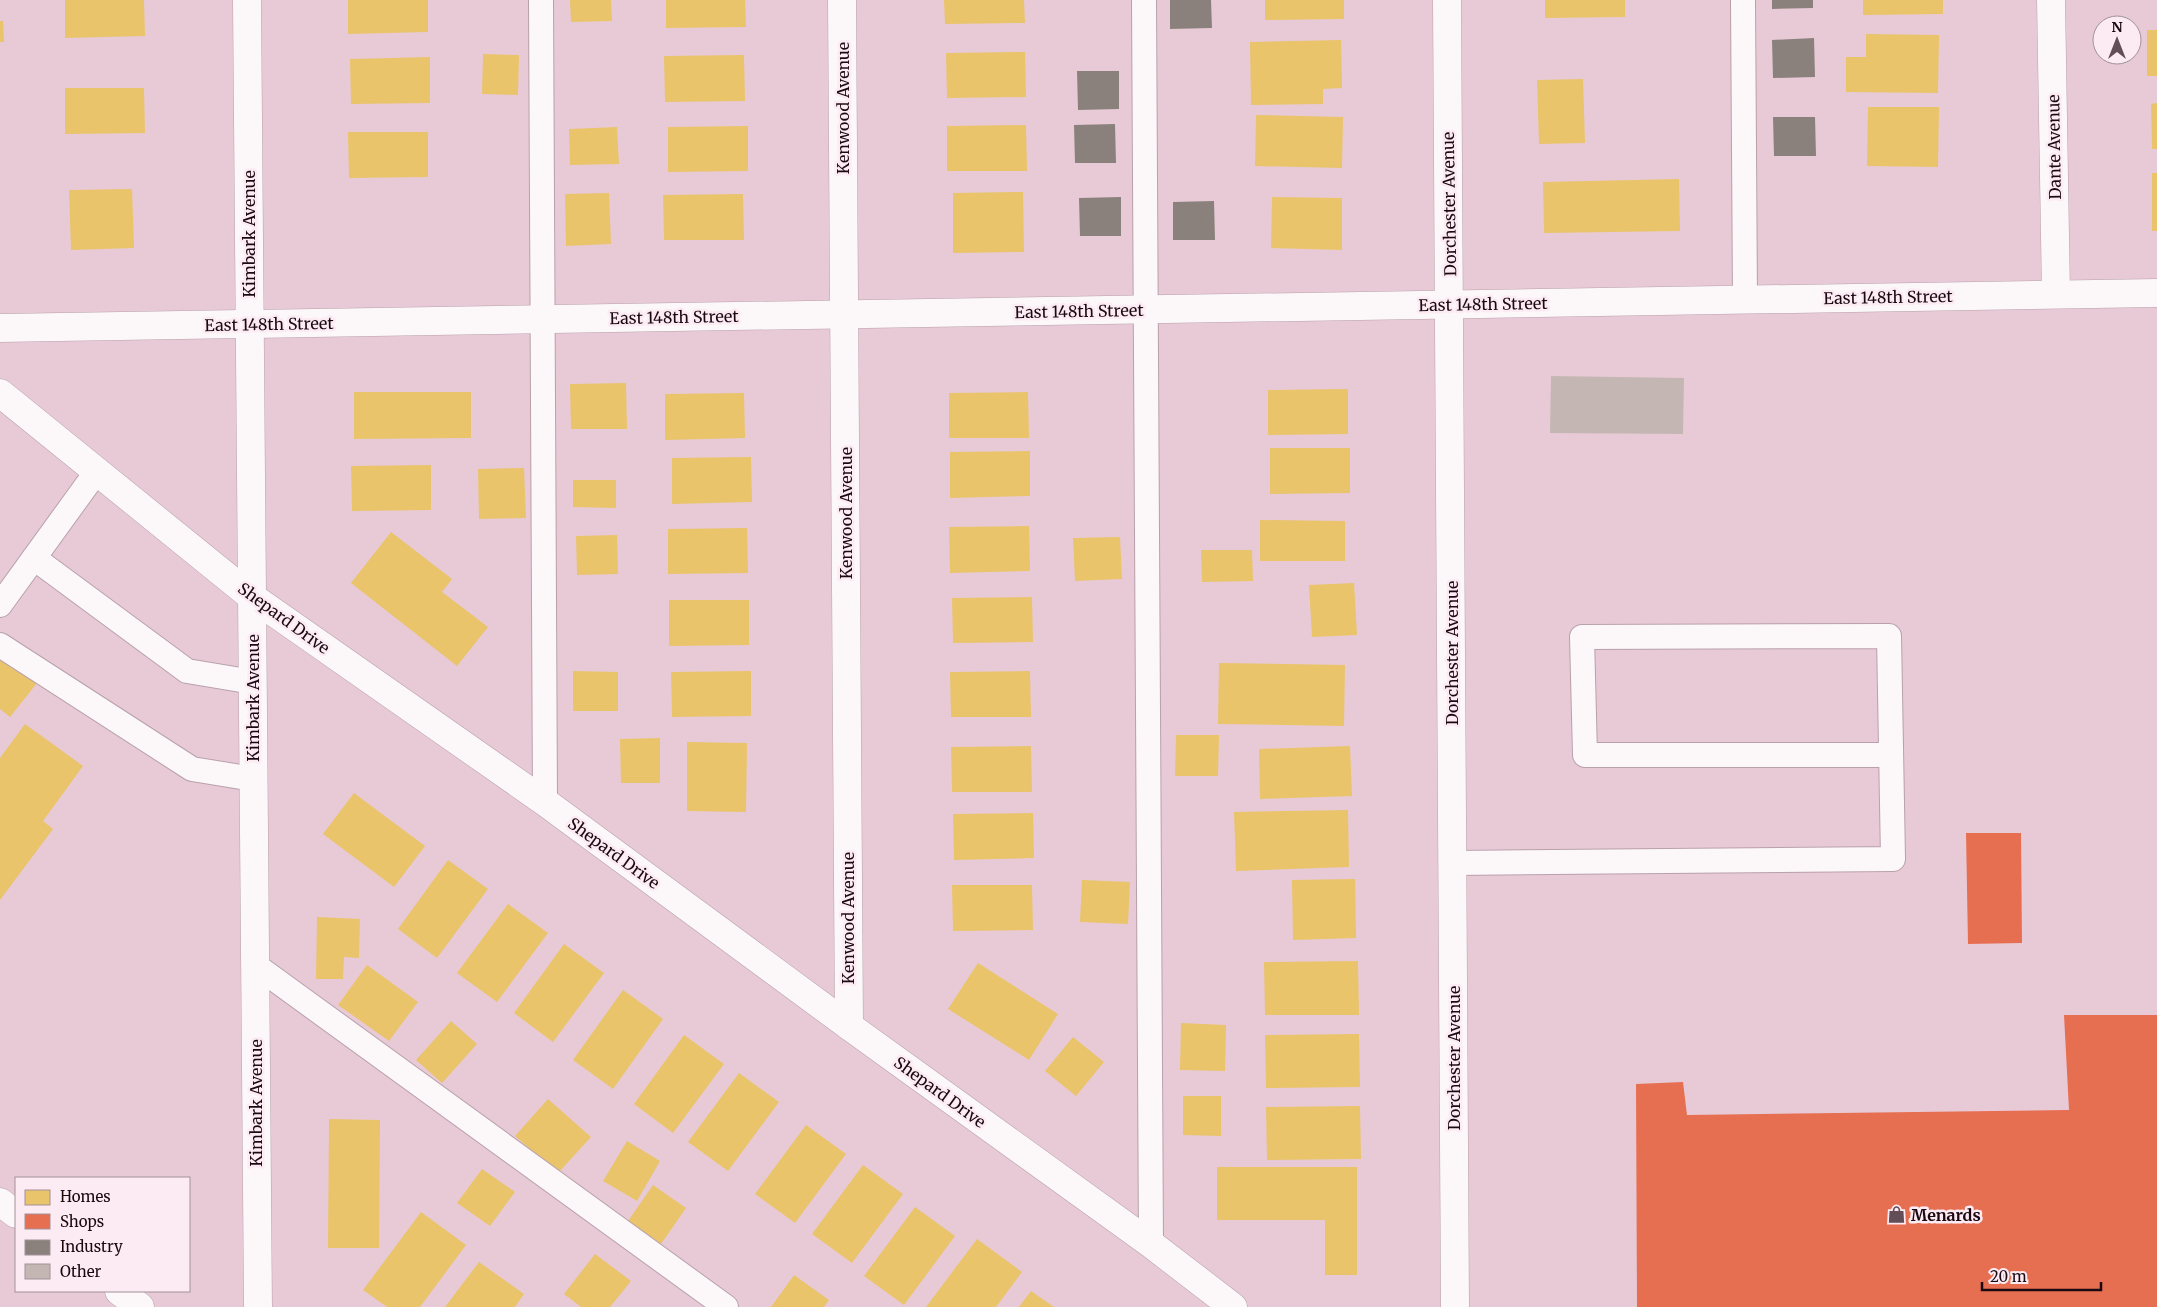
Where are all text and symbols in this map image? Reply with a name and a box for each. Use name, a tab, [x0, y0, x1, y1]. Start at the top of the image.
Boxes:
north arrow	[2092, 15, 2142, 65]
text: N	[2111, 18, 2123, 36]
street label: Kenwood Avenue	[833, 42, 853, 174]
street label: Dante Avenue	[2043, 94, 2065, 200]
street label: Dorchester Avenue	[1438, 132, 1460, 276]
street label: Kimbark Avenue	[239, 170, 259, 298]
street label: East 148th Street	[1823, 286, 1954, 308]
street label: East 148th Street	[1418, 293, 1549, 315]
street label: East 148th Street	[1014, 300, 1145, 322]
street label: East 148th Street	[609, 306, 740, 328]
street label: East 148th Street	[204, 313, 335, 335]
street label: Kenwood Avenue	[836, 447, 856, 579]
street label: Shepard Drive	[234, 578, 334, 658]
street label: Dorchester Avenue	[1442, 581, 1462, 725]
street label: Kimbark Avenue	[243, 634, 263, 762]
street label: Shepard Drive	[564, 813, 664, 893]
street label: Kenwood Avenue	[838, 852, 858, 984]
street label: Dorchester Avenue	[1444, 986, 1464, 1130]
street label: Kimbark Avenue	[246, 1039, 266, 1167]
street label: Shepard Drive	[890, 1052, 990, 1132]
legend	[15, 1177, 190, 1292]
text: Homes	[60, 1187, 111, 1206]
shop icon: Menards	[1887, 1205, 1907, 1225]
place label: Menards	[1911, 1205, 1981, 1225]
text: Shops	[60, 1212, 104, 1231]
text: Industry	[60, 1237, 123, 1256]
scale bar	[1982, 1260, 2101, 1292]
text: Other	[60, 1262, 102, 1281]
text: 20 m	[1990, 1267, 2027, 1286]

